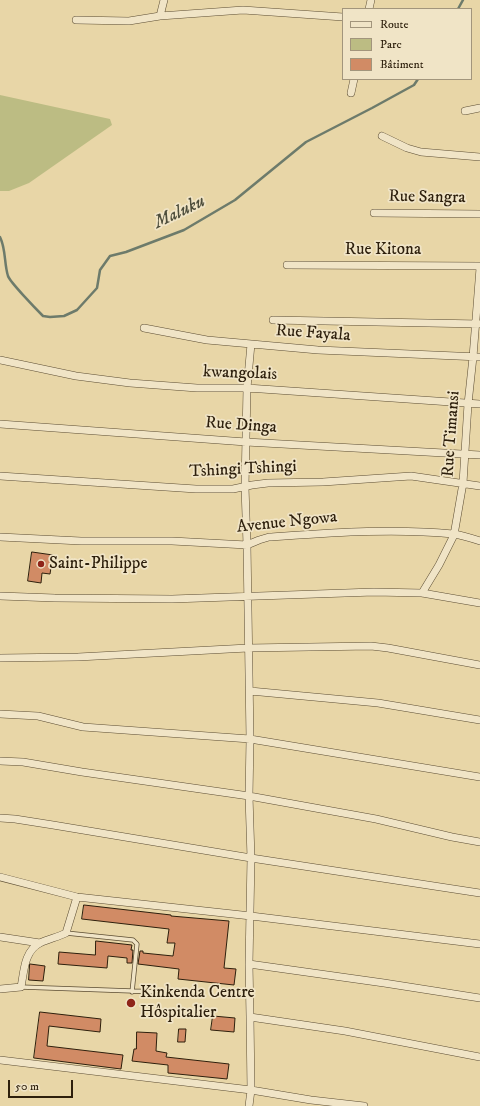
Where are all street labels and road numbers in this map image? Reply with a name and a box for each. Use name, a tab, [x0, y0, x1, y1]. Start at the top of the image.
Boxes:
street label: Rue Sangra	[388, 187, 466, 209]
street label: Rue Kitona	[345, 240, 421, 260]
street label: Rue Fayala	[275, 321, 351, 347]
street label: kwangolais	[203, 363, 277, 385]
street label: Rue Timansi	[439, 390, 465, 478]
street label: Rue Dinga	[205, 413, 277, 439]
street label: Tshingi Tshingi	[189, 457, 297, 483]
street label: Avenue Ngowa	[236, 508, 338, 538]

